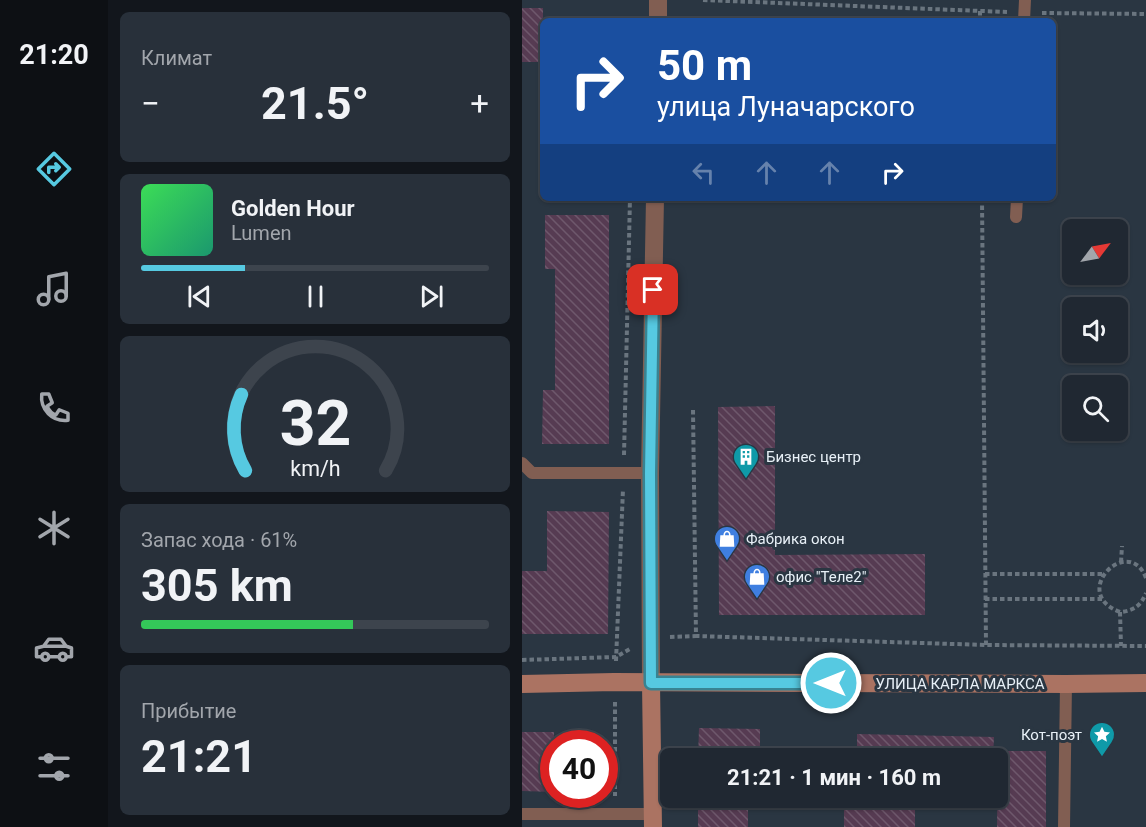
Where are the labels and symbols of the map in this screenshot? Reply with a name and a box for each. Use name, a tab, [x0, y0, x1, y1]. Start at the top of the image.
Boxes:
north arrow	[1062, 219, 1128, 285]
pin	[627, 264, 678, 315]
building icon: Бизнес центр	[731, 442, 761, 480]
place label: Бизнес центр	[766, 448, 861, 466]
shop icon: Фабрика окон	[712, 524, 742, 562]
place label: Фабрика окон	[746, 530, 845, 548]
shop icon: офис "Теле2"	[742, 562, 772, 600]
place label: офис "Теле2"	[776, 568, 867, 586]
position arrow	[799, 651, 863, 715]
street label: УЛИЦА КАРЛА МАРКСА	[875, 675, 1045, 693]
place icon: Кот-поэт	[1087, 720, 1117, 758]
place label: Кот-поэт	[1021, 726, 1082, 744]
speed limit sign: 40	[540, 730, 618, 808]

